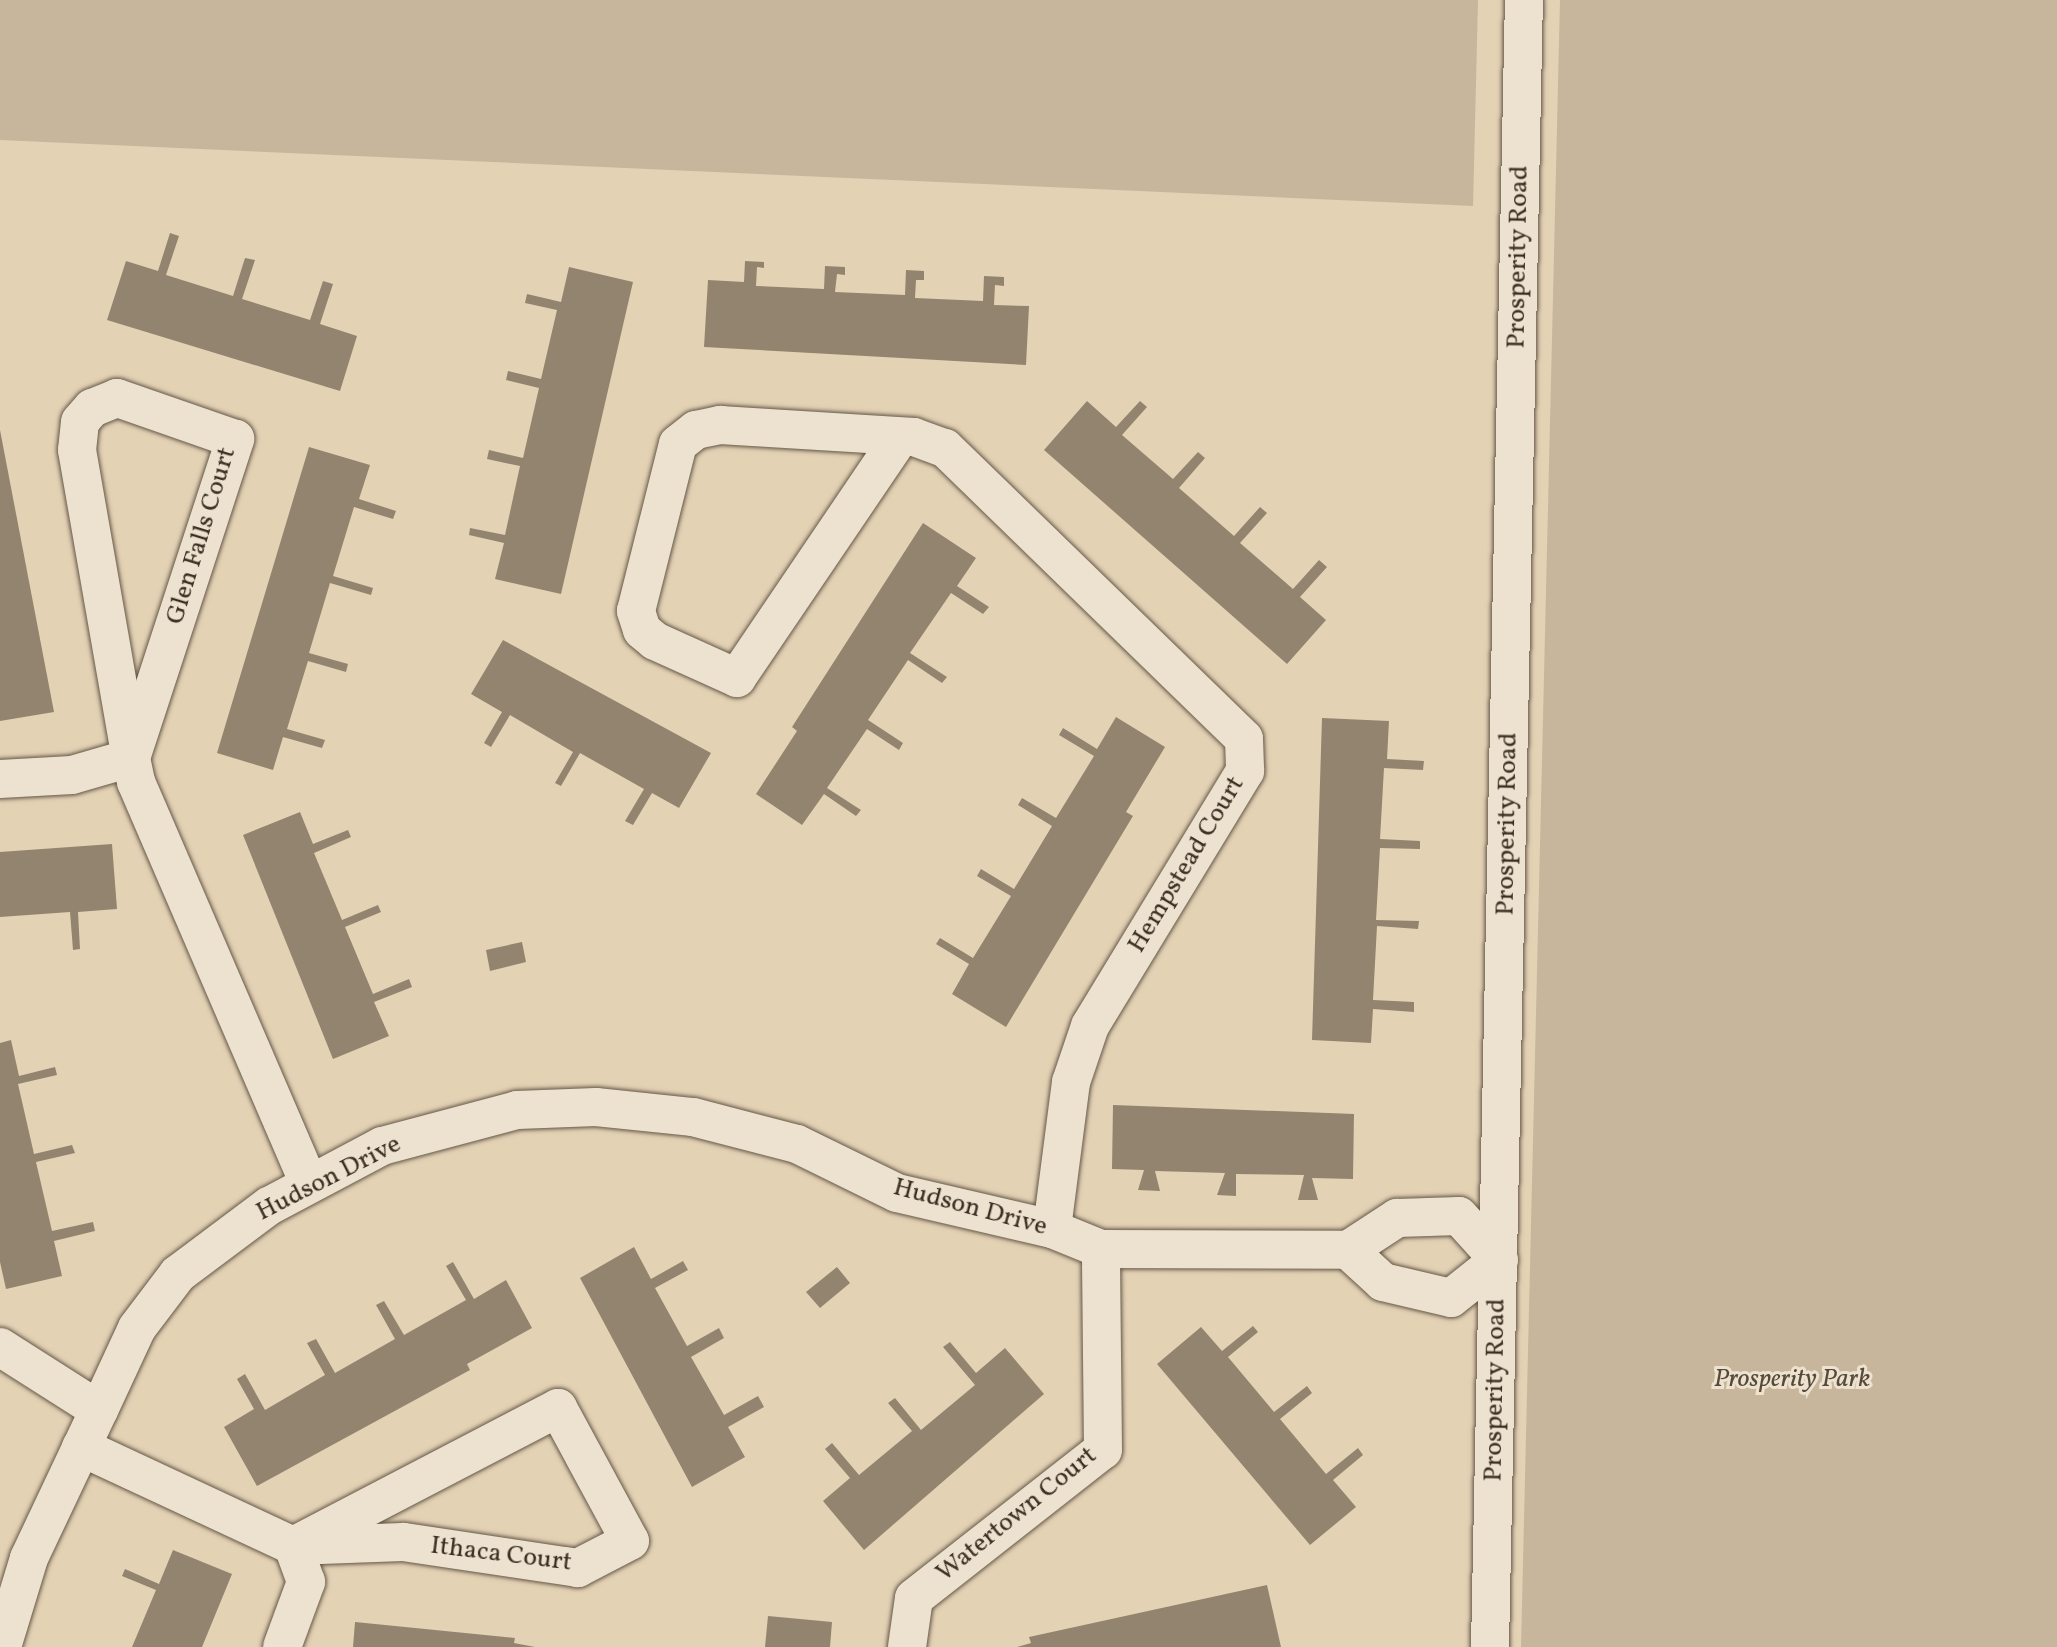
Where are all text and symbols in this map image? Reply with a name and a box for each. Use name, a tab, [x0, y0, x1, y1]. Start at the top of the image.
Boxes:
street label: Prosperity Road	[1502, 165, 1536, 349]
street label: Glen Falls Court	[160, 444, 244, 628]
street label: Prosperity Road	[1491, 732, 1525, 916]
street label: Hempstead Court	[1122, 771, 1252, 959]
street label: Hudson Drive	[251, 1129, 407, 1229]
street label: Hudson Drive	[890, 1172, 1050, 1244]
street label: Prosperity Road	[1479, 1298, 1513, 1482]
park label: Prosperity Park	[1714, 1364, 1870, 1396]
street label: Watertown Court	[930, 1441, 1104, 1589]
street label: Ithaca Court	[429, 1531, 573, 1579]

